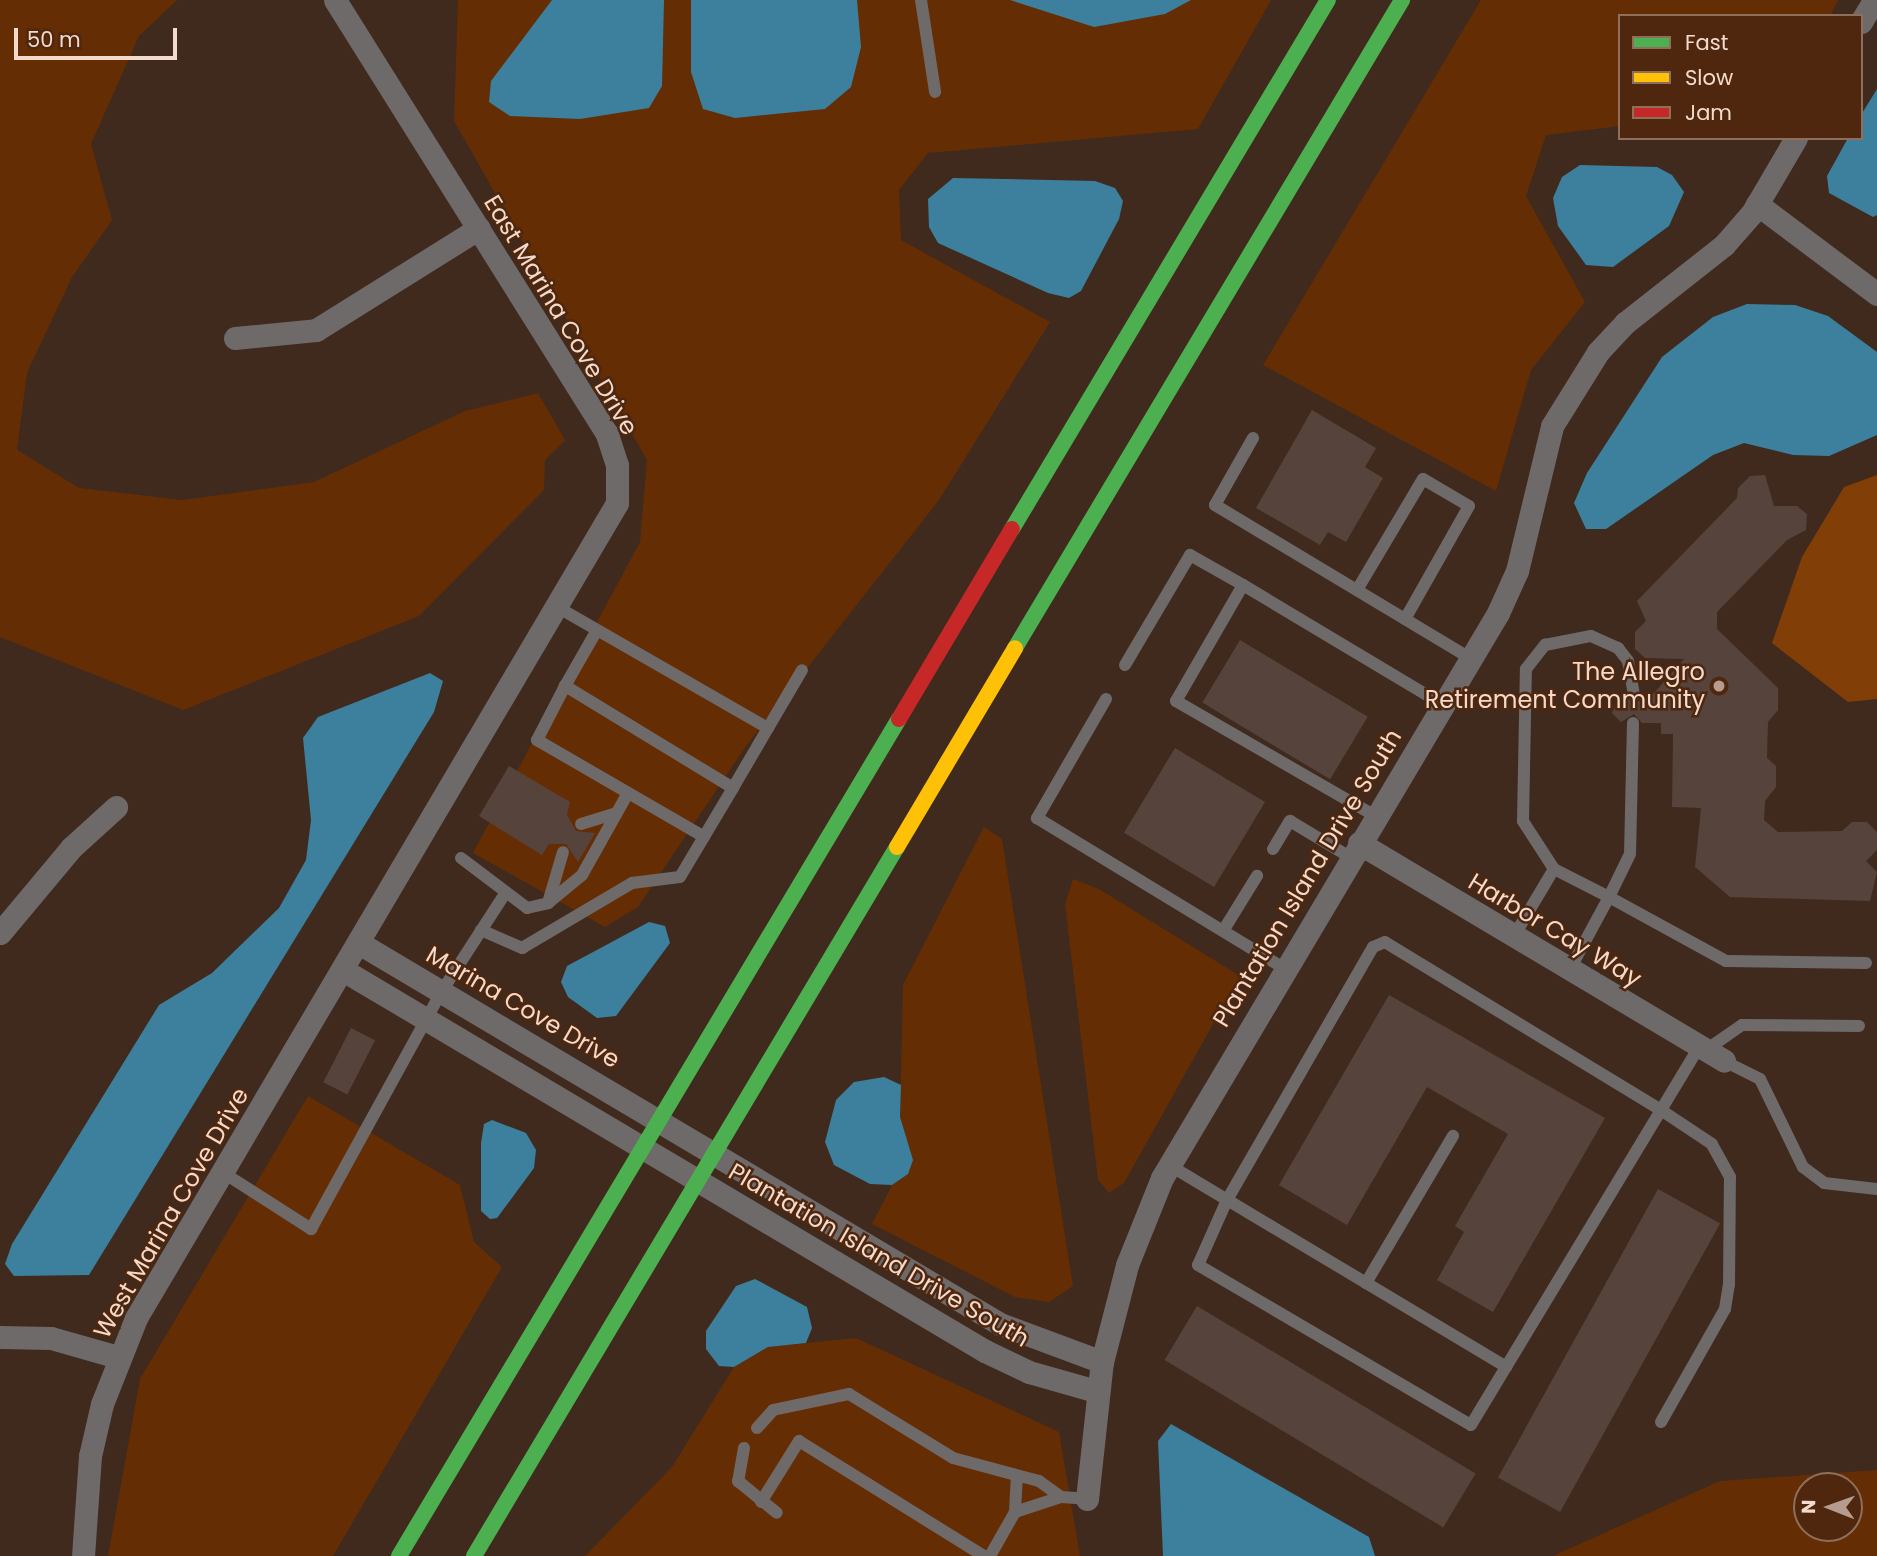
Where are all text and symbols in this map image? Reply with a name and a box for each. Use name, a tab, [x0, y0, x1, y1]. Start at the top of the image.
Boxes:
scale bar	[18, 14, 180, 58]
legend	[1618, 14, 1863, 140]
text: 50 m	[27, 25, 81, 54]
text: Fast	[1685, 28, 1728, 57]
text: Slow	[1685, 63, 1733, 92]
text: Jam	[1685, 98, 1732, 127]
street label: East Marina Cove Drive	[478, 190, 644, 440]
place label: The Allegro Retirement Community	[1425, 658, 1705, 714]
marker: The Allegro Retirement Community	[1711, 678, 1727, 694]
street label: Plantation Island Drive South	[1207, 724, 1407, 1032]
street label: Harbor Cay Way	[1463, 867, 1647, 993]
street label: Marina Cove Drive	[421, 940, 625, 1074]
street label: West Marina Cove Drive	[87, 1083, 255, 1343]
street label: Plantation Island Drive South	[724, 1157, 1034, 1353]
north arrow	[1793, 1472, 1863, 1542]
text: N	[1795, 1499, 1822, 1514]

